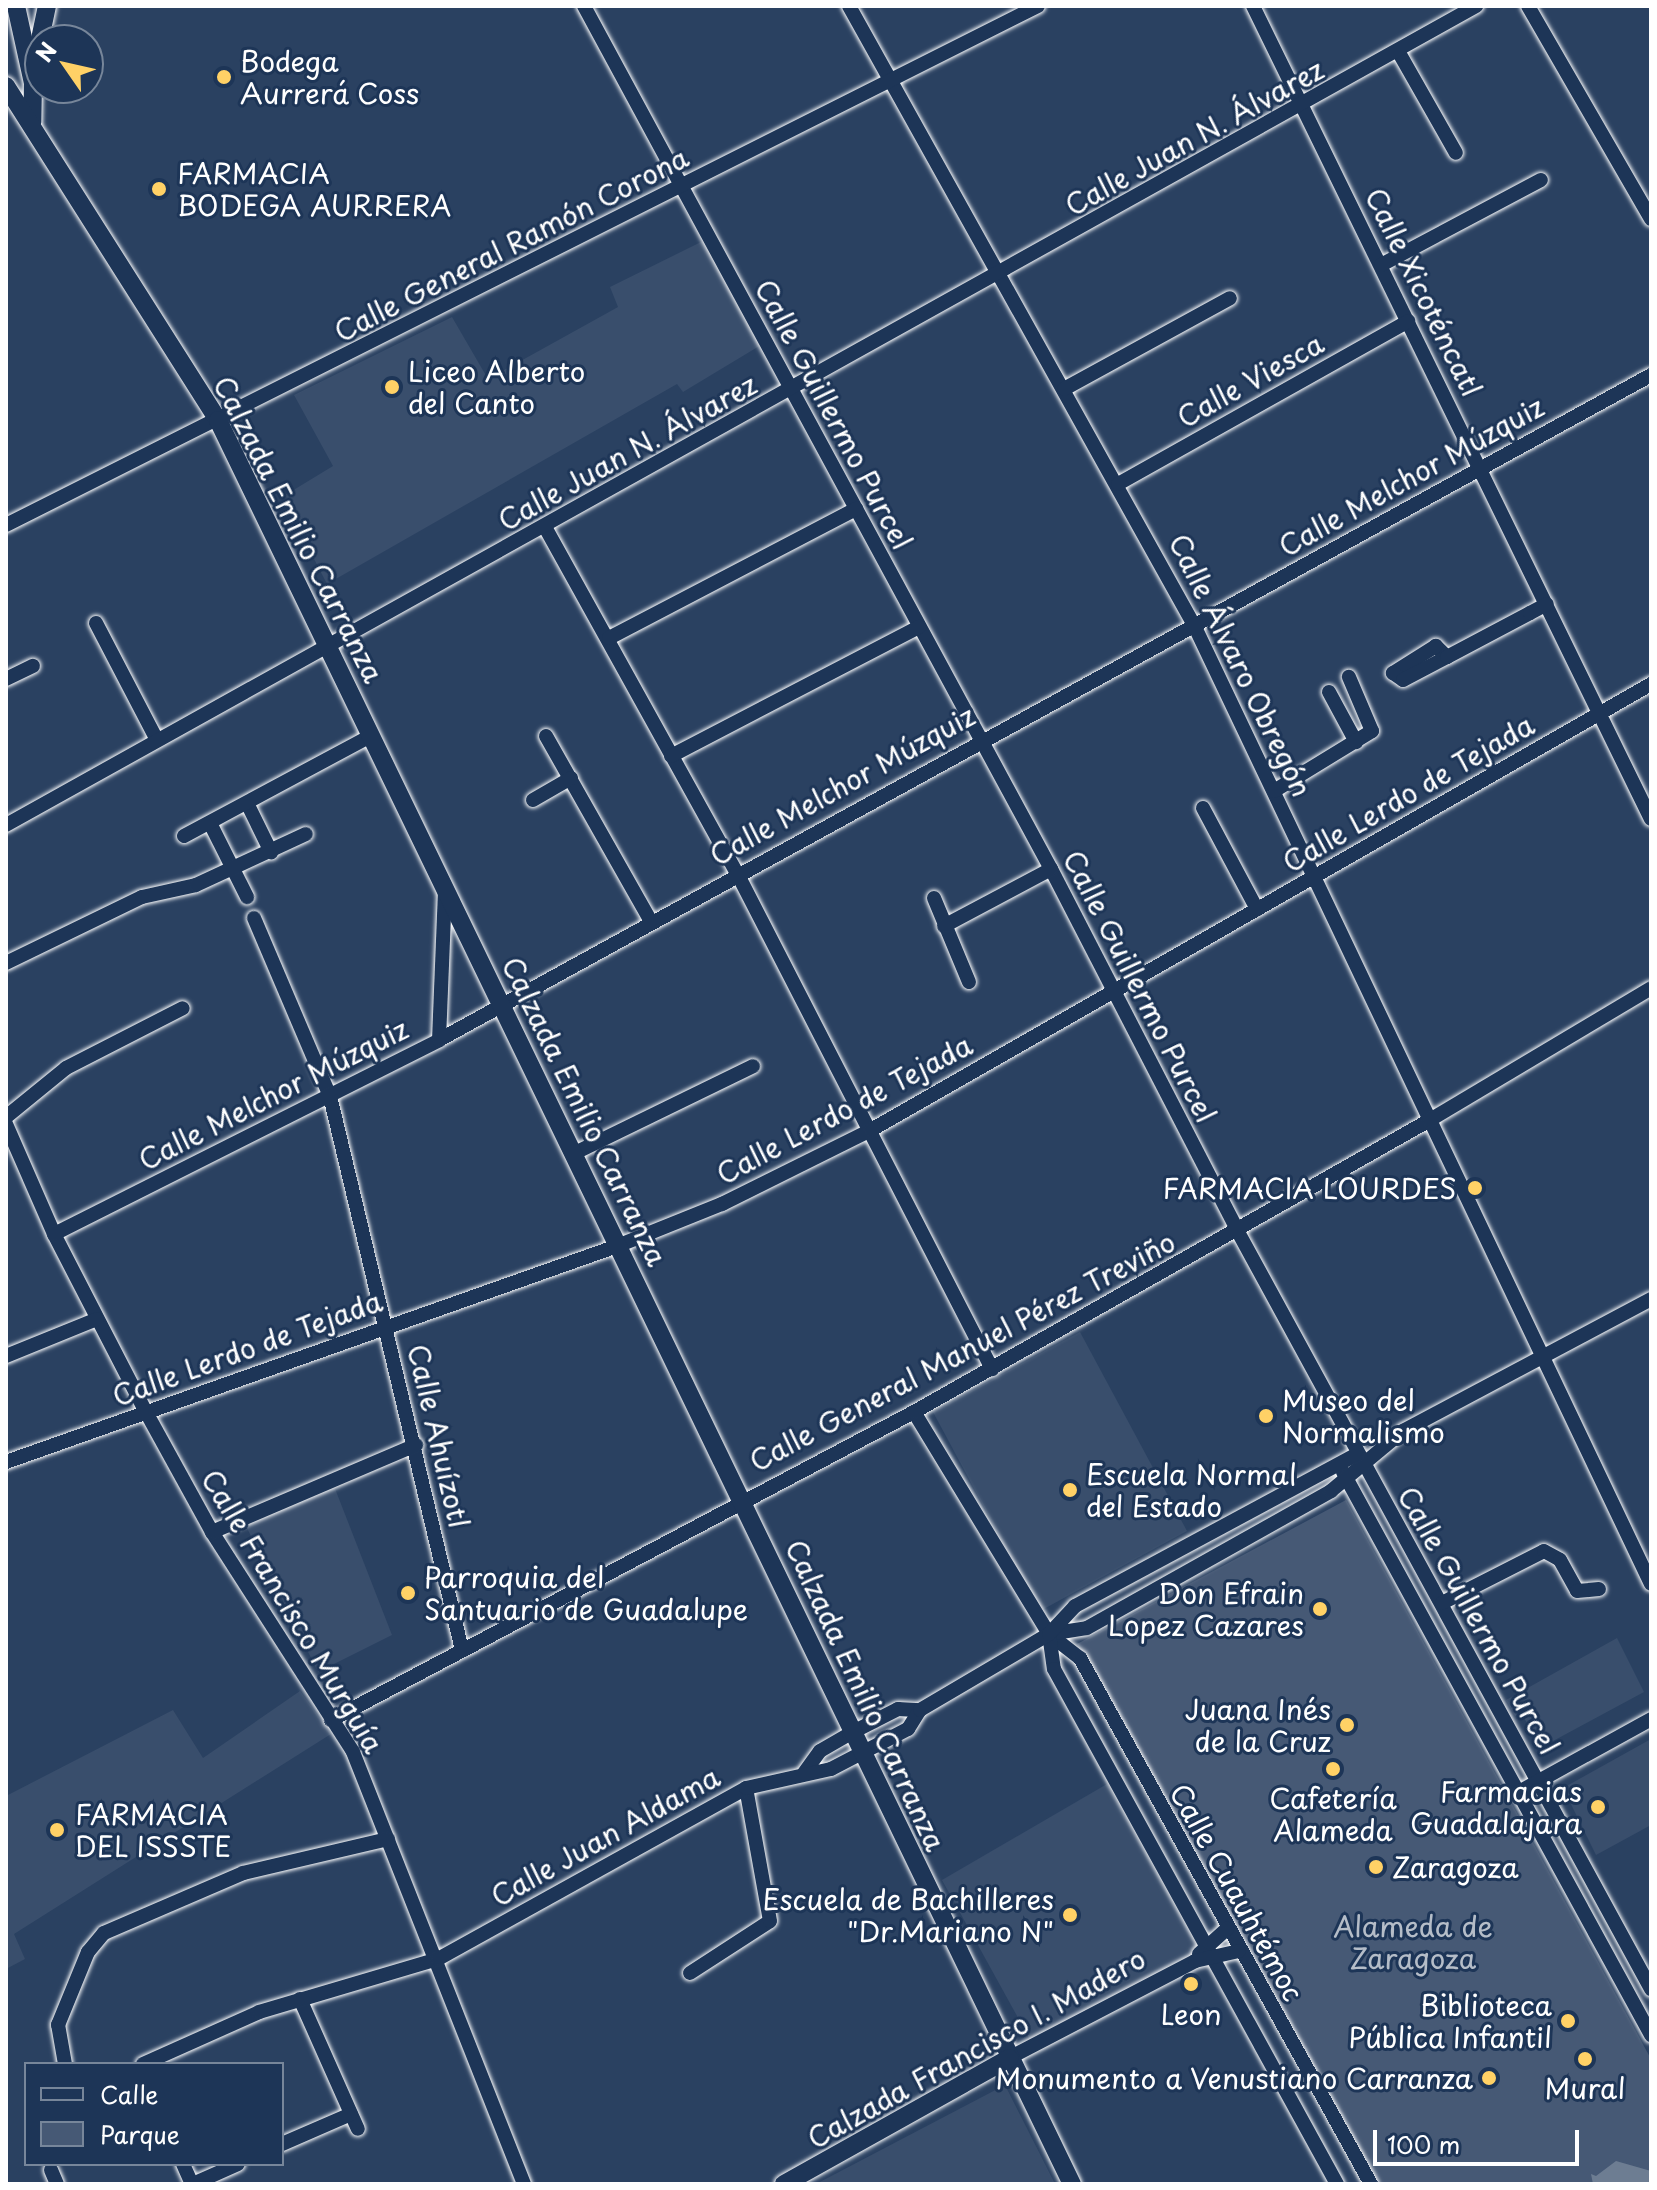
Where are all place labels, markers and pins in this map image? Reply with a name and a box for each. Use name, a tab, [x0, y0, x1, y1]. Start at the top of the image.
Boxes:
place label: Bodega Aurrerá Coss	[240, 44, 421, 110]
marker: Bodega Aurrerá Coss	[215, 68, 233, 86]
place label: FARMACIA BODEGA AURRERA	[177, 156, 453, 222]
marker: FARMACIA BODEGA AURRERA	[148, 178, 170, 200]
place label: Liceo Alberto del Canto	[408, 354, 586, 420]
marker: Liceo Alberto del Canto	[383, 378, 401, 396]
place label: FARMACIA LOURDES	[1161, 1171, 1457, 1205]
marker: FARMACIA LOURDES	[1464, 1177, 1486, 1199]
place label: Museo del Normalismo	[1282, 1383, 1445, 1449]
marker: Museo del Normalismo	[1257, 1407, 1275, 1425]
place label: Escuela Normal del Estado	[1086, 1457, 1296, 1523]
marker: Escuela Normal del Estado	[1061, 1481, 1079, 1499]
place label: Parroquia del Santuario de Guadalupe	[424, 1560, 751, 1626]
place label: Don Efrain Lopez Cazares	[1110, 1576, 1304, 1642]
marker: Parroquia del Santuario de Guadalupe	[399, 1584, 417, 1602]
marker: Don Efrain Lopez Cazares	[1311, 1600, 1329, 1618]
place label: Juana Inés de la Cruz	[1185, 1692, 1331, 1758]
marker: Juana Inés de la Cruz	[1338, 1716, 1356, 1734]
marker: Cafetería Alameda	[1324, 1760, 1342, 1778]
place label: Farmacias Guadalajara	[1410, 1774, 1582, 1840]
place label: Cafetería Alameda	[1269, 1781, 1397, 1847]
place label: FARMACIA DEL ISSSTE	[75, 1797, 238, 1863]
marker: Farmacias Guadalajara	[1589, 1798, 1607, 1816]
marker: FARMACIA DEL ISSSTE	[46, 1819, 68, 1841]
place label: Zaragoza	[1392, 1850, 1519, 1884]
marker: Zaragoza	[1367, 1858, 1385, 1876]
place label: Escuela de Bachilleres "Dr.Mariano N"	[761, 1882, 1054, 1948]
marker: Escuela de Bachilleres "Dr.Mariano N"	[1061, 1906, 1079, 1924]
marker: Leon	[1182, 1975, 1200, 1993]
place label: Biblioteca Pública Infantil	[1347, 1988, 1552, 2054]
place label: Leon	[1160, 1997, 1222, 2031]
marker: Biblioteca Pública Infantil	[1559, 2012, 1577, 2030]
marker: Mural	[1576, 2050, 1594, 2068]
place label: Monumento a Venustiano Carranza	[994, 2061, 1473, 2095]
marker: Monumento a Venustiano Carranza	[1480, 2069, 1498, 2087]
place label: Mural	[1545, 2071, 1625, 2105]

